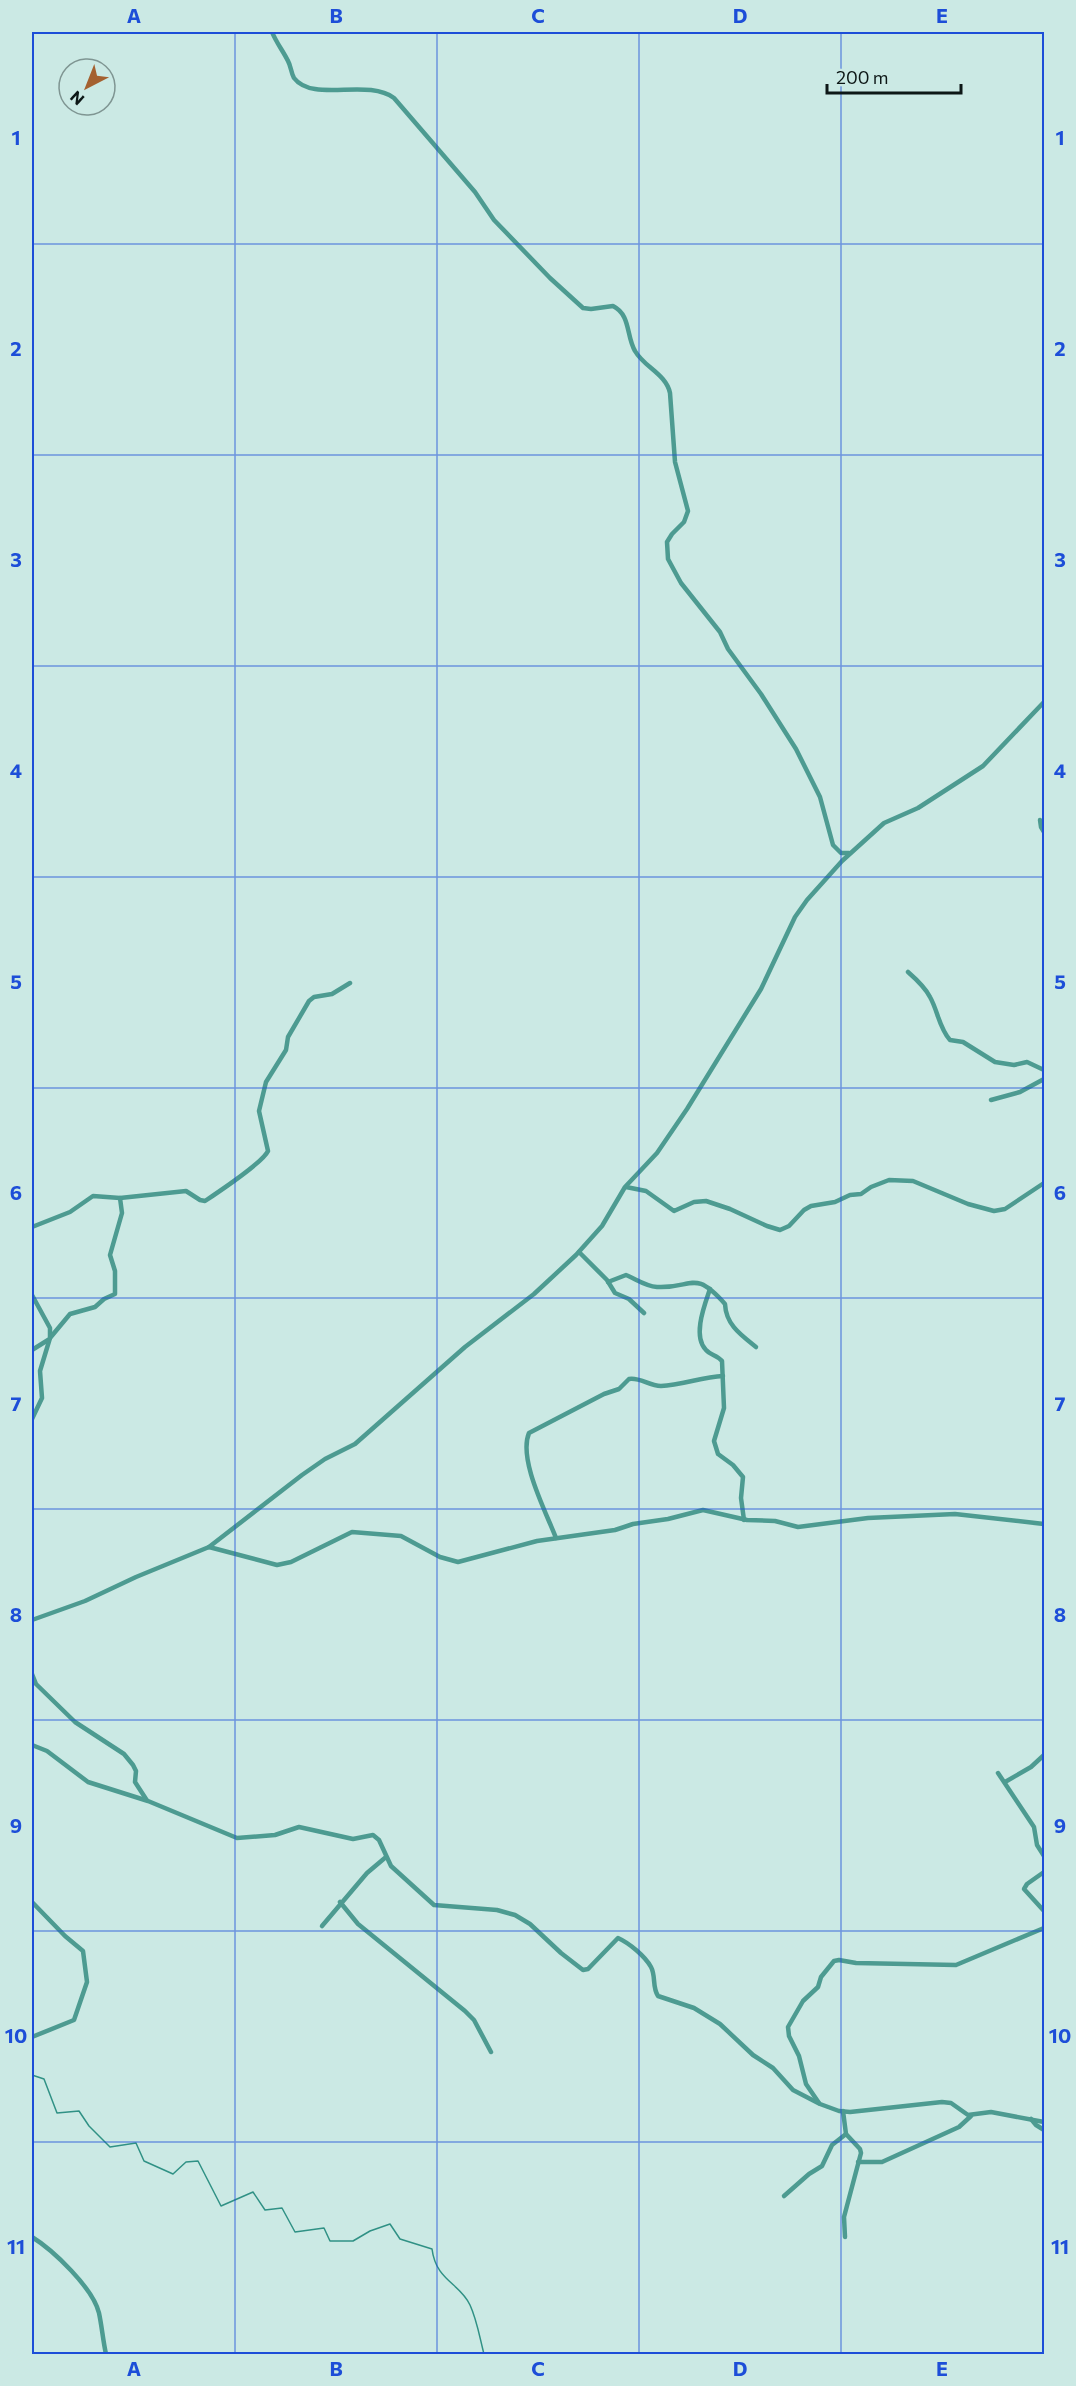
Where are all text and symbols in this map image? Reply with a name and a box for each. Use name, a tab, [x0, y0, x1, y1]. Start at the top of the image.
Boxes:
text: A	[127, 3, 141, 27]
text: B	[329, 3, 343, 27]
text: C	[531, 3, 545, 27]
text: D	[733, 3, 747, 27]
text: E	[936, 3, 948, 27]
north arrow	[57, 57, 117, 117]
scale bar	[827, 57, 960, 95]
text: 200 m	[836, 66, 889, 88]
text: N	[66, 87, 87, 110]
text: 1	[11, 125, 21, 149]
text: 1	[1055, 125, 1065, 149]
text: 2	[10, 336, 22, 360]
text: 2	[1054, 336, 1066, 360]
text: 3	[10, 547, 22, 571]
text: 3	[1054, 547, 1066, 571]
text: 4	[10, 758, 22, 782]
text: 4	[1054, 758, 1066, 782]
text: 5	[10, 969, 22, 993]
text: 5	[1054, 969, 1066, 993]
text: 6	[10, 1180, 22, 1204]
text: 6	[1054, 1180, 1066, 1204]
text: 7	[11, 1391, 22, 1415]
text: 7	[1055, 1391, 1066, 1415]
text: 8	[10, 1602, 22, 1626]
text: 8	[1054, 1602, 1066, 1626]
text: 9	[10, 1813, 22, 1837]
text: 9	[1054, 1813, 1066, 1837]
text: 10	[5, 2023, 27, 2047]
text: 10	[1049, 2023, 1071, 2047]
text: 11	[7, 2234, 25, 2258]
text: 11	[1051, 2234, 1069, 2258]
text: A	[127, 2356, 141, 2380]
text: B	[329, 2356, 343, 2380]
text: C	[531, 2356, 545, 2380]
text: D	[733, 2356, 747, 2380]
text: E	[936, 2356, 948, 2380]

